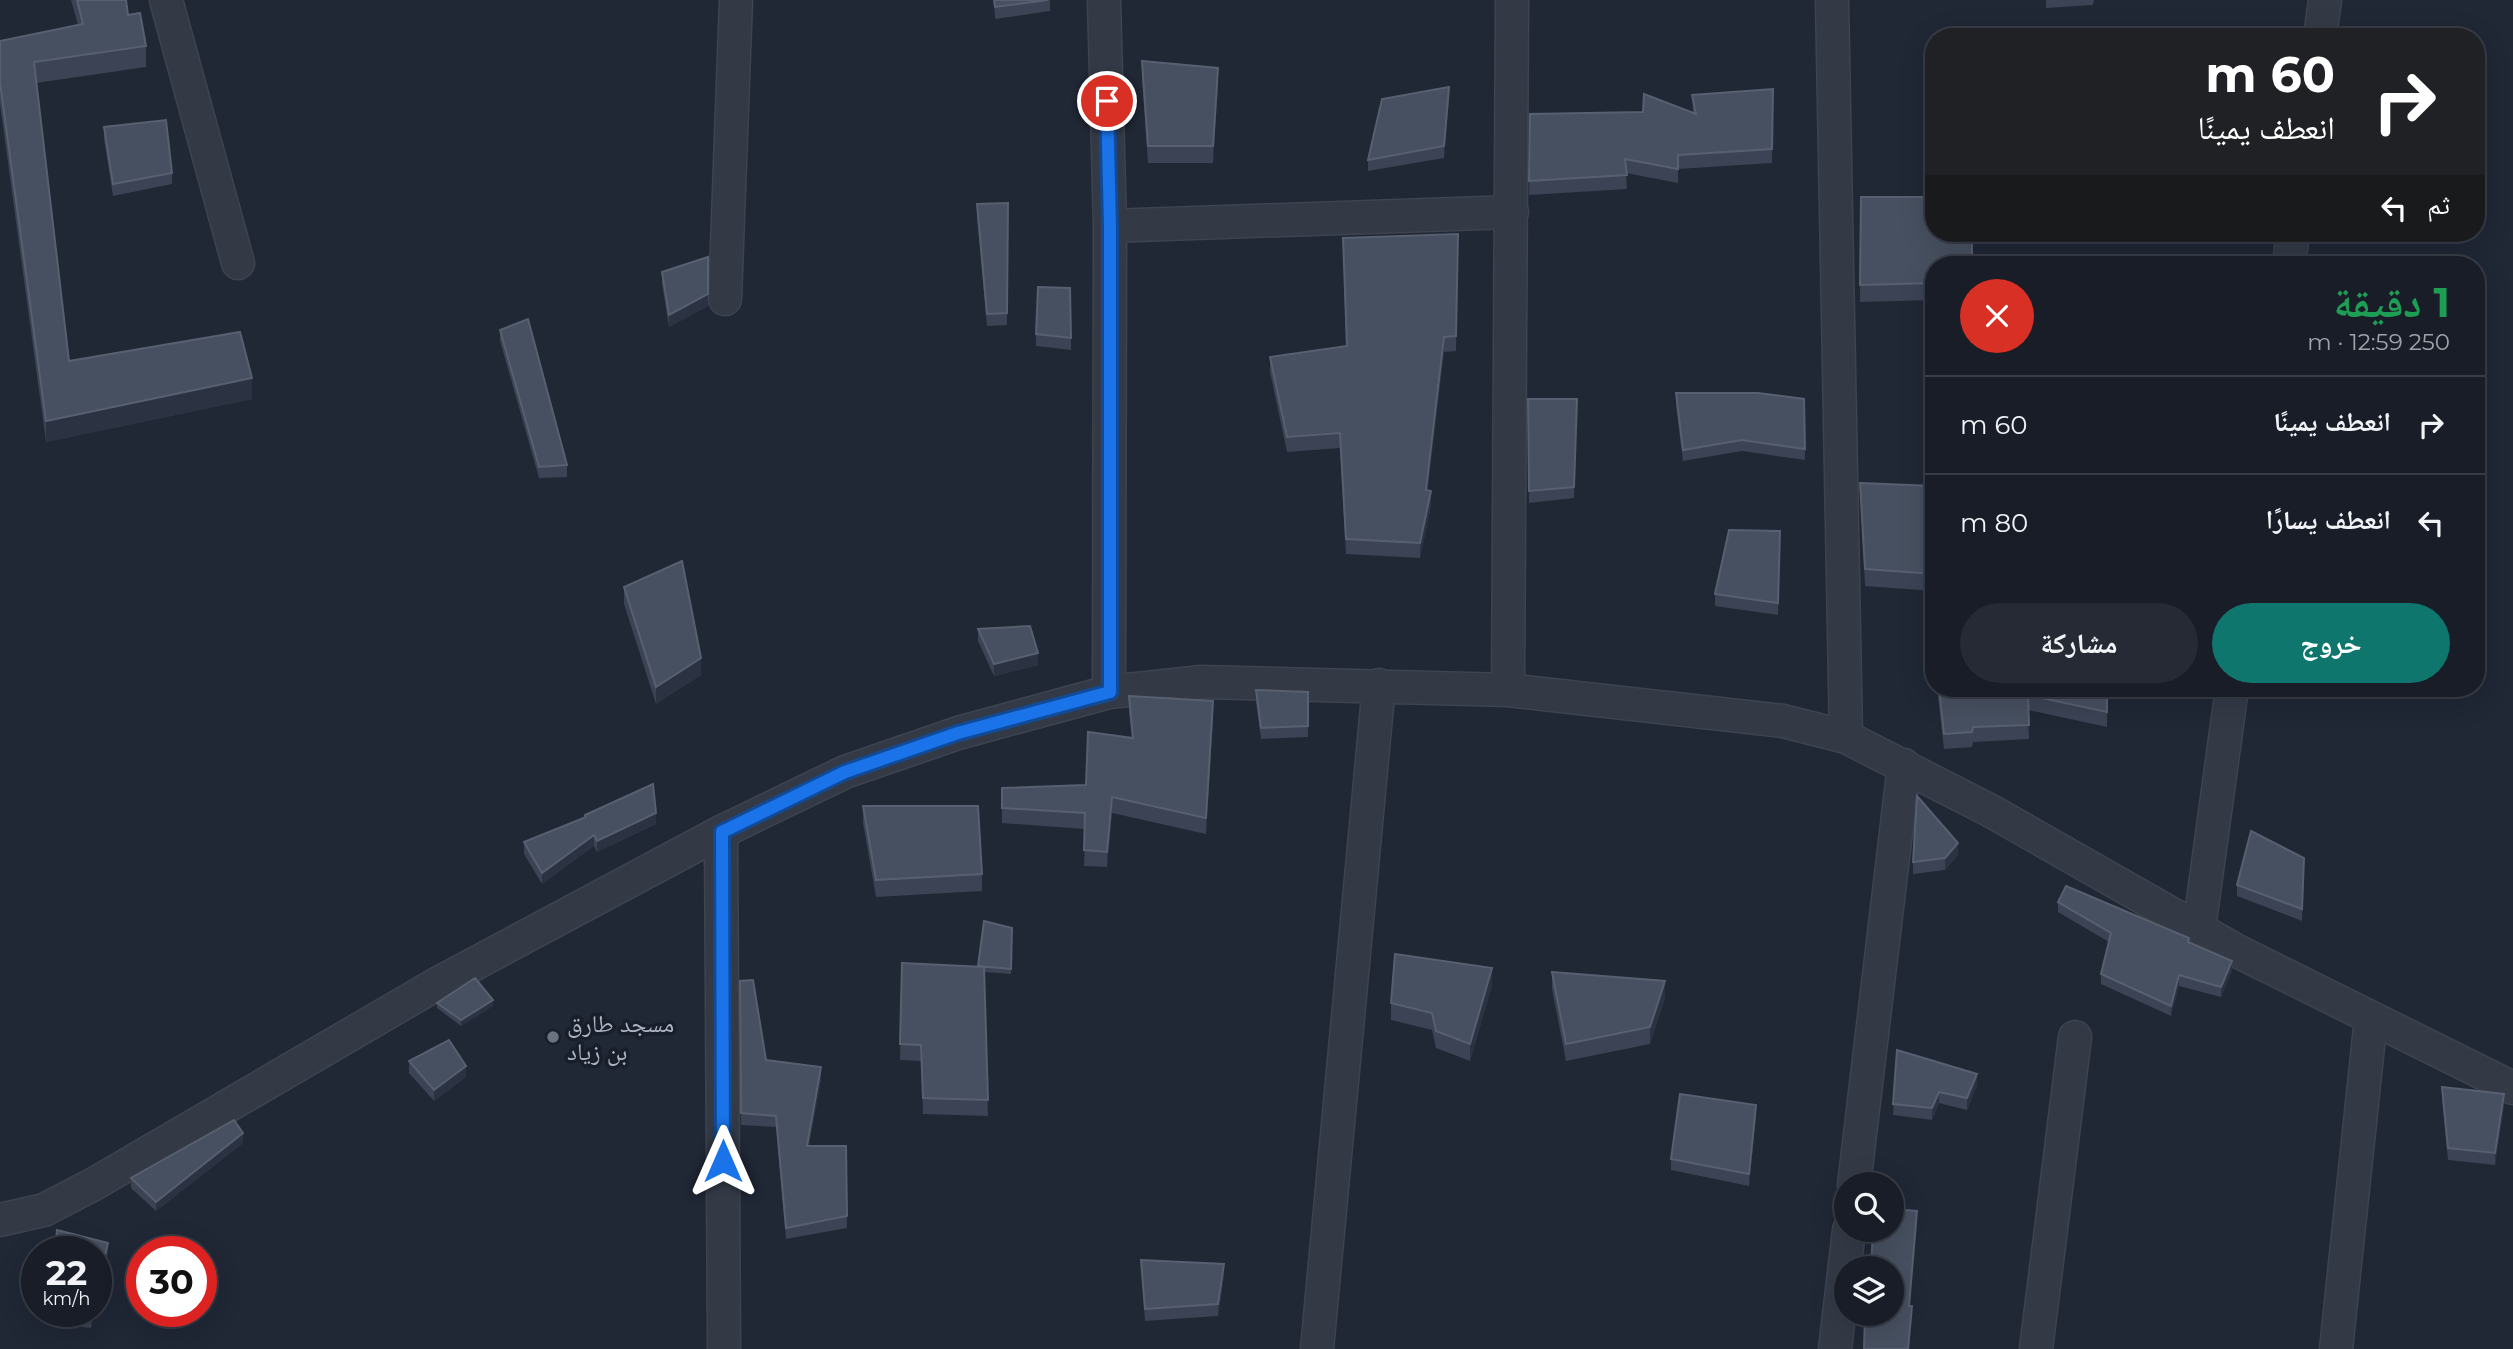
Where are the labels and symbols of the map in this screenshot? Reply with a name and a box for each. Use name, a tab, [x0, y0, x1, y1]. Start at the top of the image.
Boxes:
pin	[1077, 71, 1137, 131]
place label: مسجد طارق بن زياد	[567, 1009, 674, 1066]
marker: مسجد طارق بن زياد	[545, 1029, 561, 1045]
position arrow	[686, 1124, 760, 1198]
speed limit sign: 30	[126, 1236, 217, 1327]

